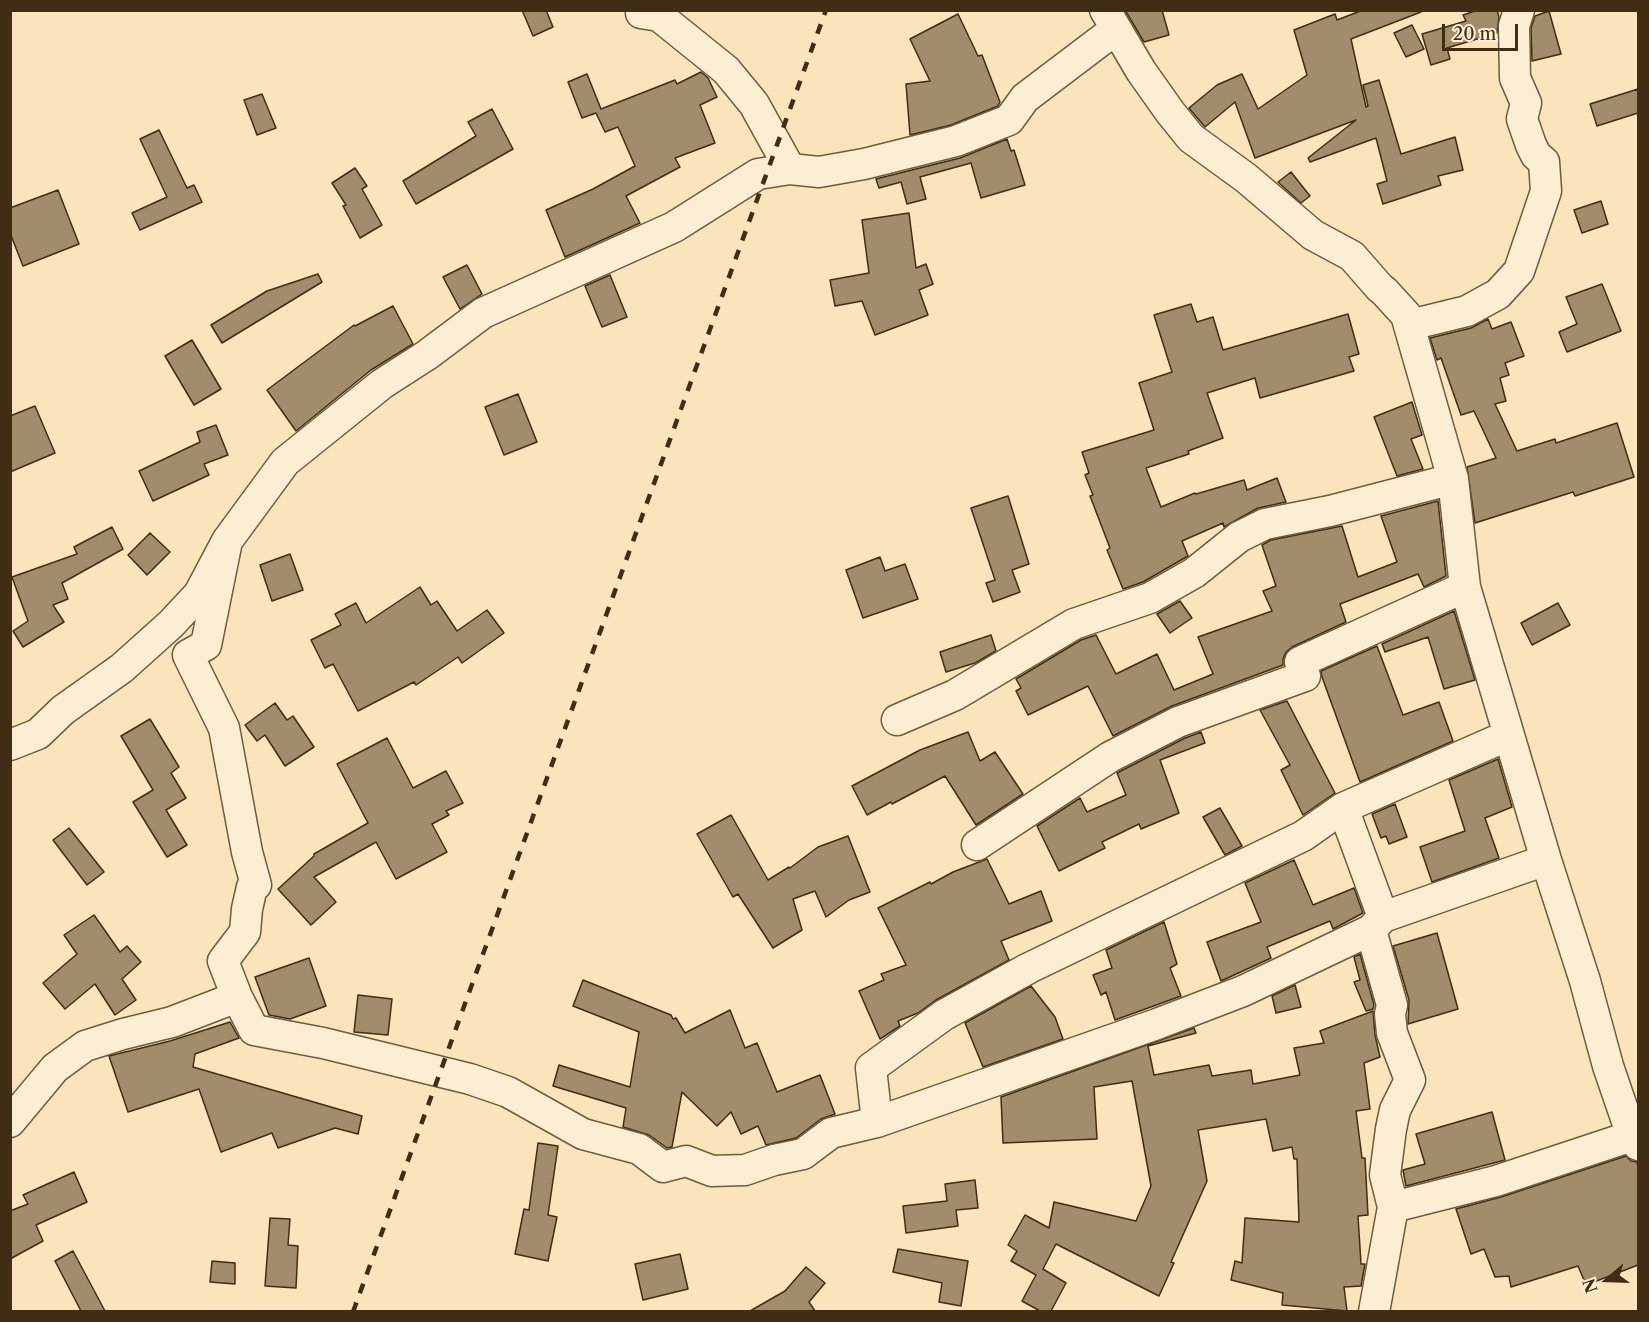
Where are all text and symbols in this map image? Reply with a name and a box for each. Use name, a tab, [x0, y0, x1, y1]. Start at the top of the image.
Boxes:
scale bar	[1445, 12, 1522, 50]
text: 20 m	[1453, 23, 1496, 45]
north arrow	[1577, 1250, 1637, 1310]
text: N	[1578, 1276, 1602, 1296]

